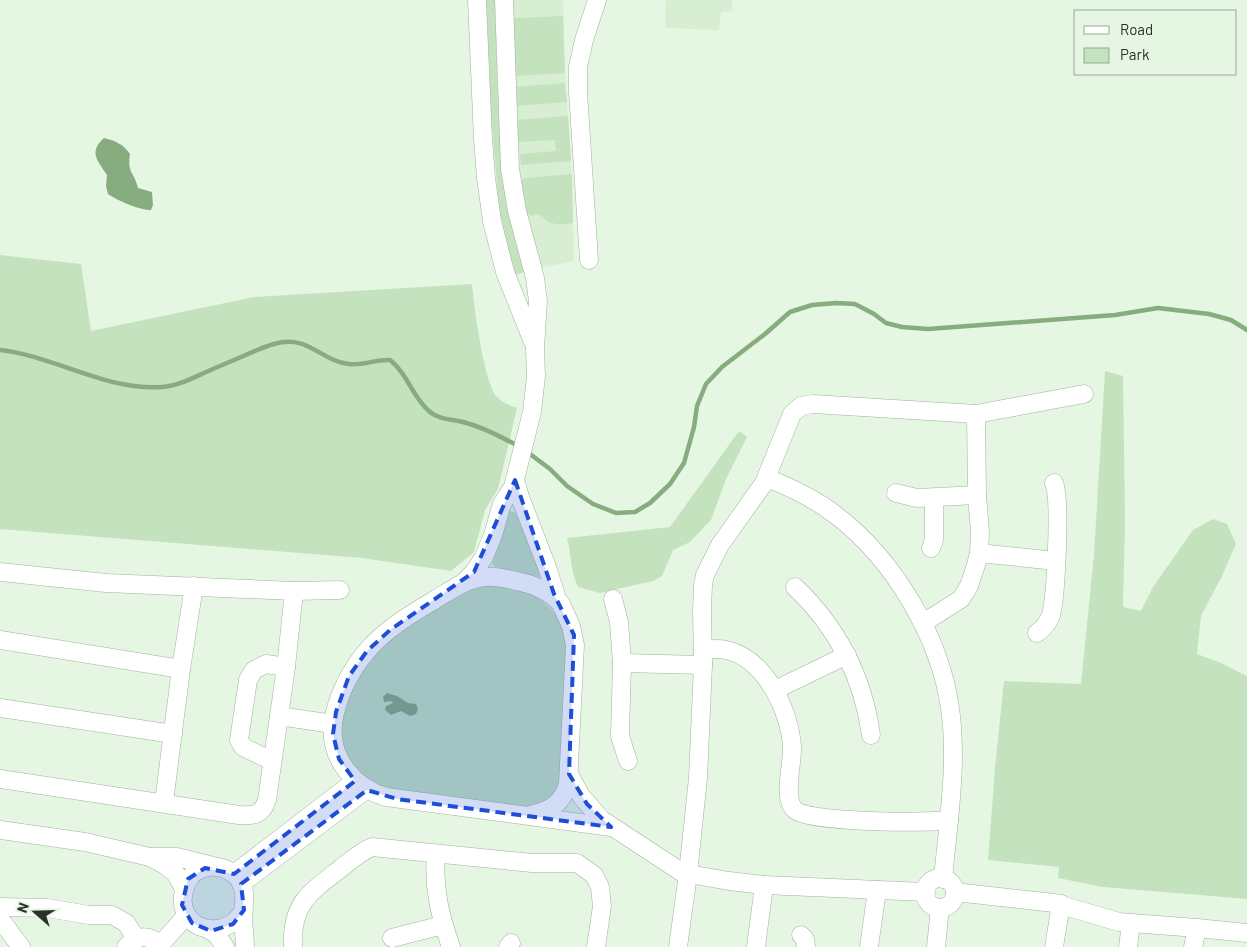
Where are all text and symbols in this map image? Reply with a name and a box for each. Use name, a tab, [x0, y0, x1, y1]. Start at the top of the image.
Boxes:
legend	[1074, 10, 1237, 75]
text: Road	[1120, 20, 1153, 38]
text: Park	[1120, 45, 1150, 63]
north arrow	[10, 887, 60, 937]
text: N	[13, 900, 32, 915]

